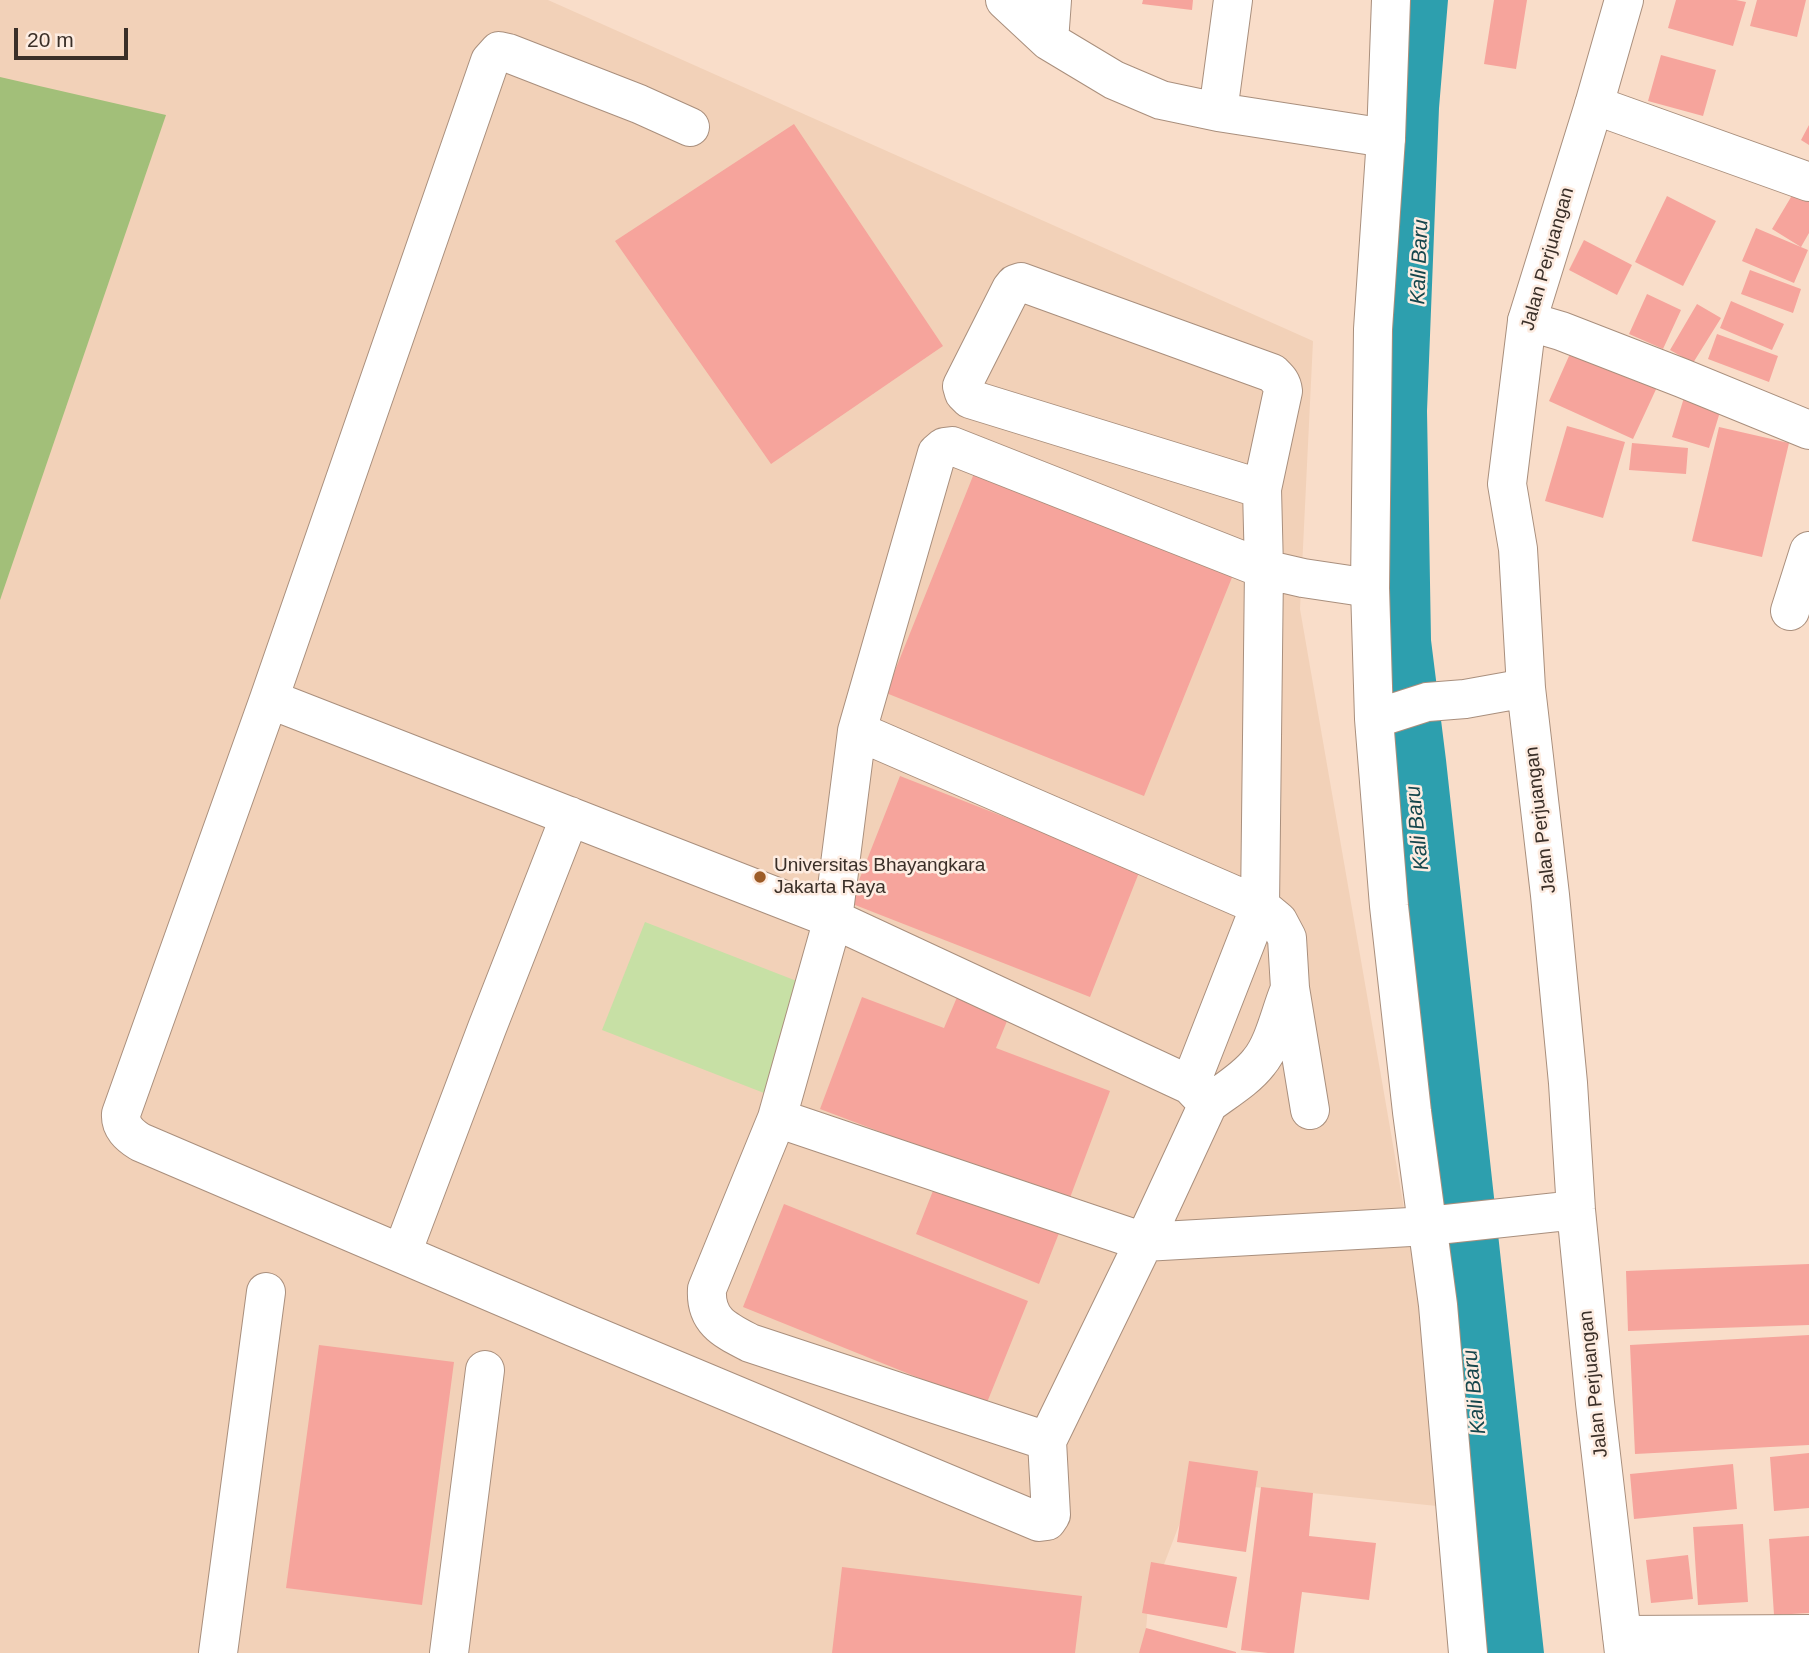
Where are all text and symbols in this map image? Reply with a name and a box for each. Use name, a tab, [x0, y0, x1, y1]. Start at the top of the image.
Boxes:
scale bar	[18, 14, 131, 58]
text: 20 m	[27, 28, 74, 51]
street label: Jalan Perjuangan	[1517, 185, 1579, 333]
water label: Kali Baru	[1406, 219, 1434, 305]
street label: Jalan Perjuangan	[1521, 745, 1561, 895]
water label: Kali Baru	[1401, 784, 1435, 872]
place label: Universitas Bhayangkara Jakarta Raya	[774, 855, 985, 899]
marker: Universitas Bhayangkara Jakarta Raya	[752, 869, 768, 885]
street label: Jalan Perjuangan	[1575, 1309, 1613, 1459]
water label: Kali Baru	[1458, 1348, 1492, 1436]

